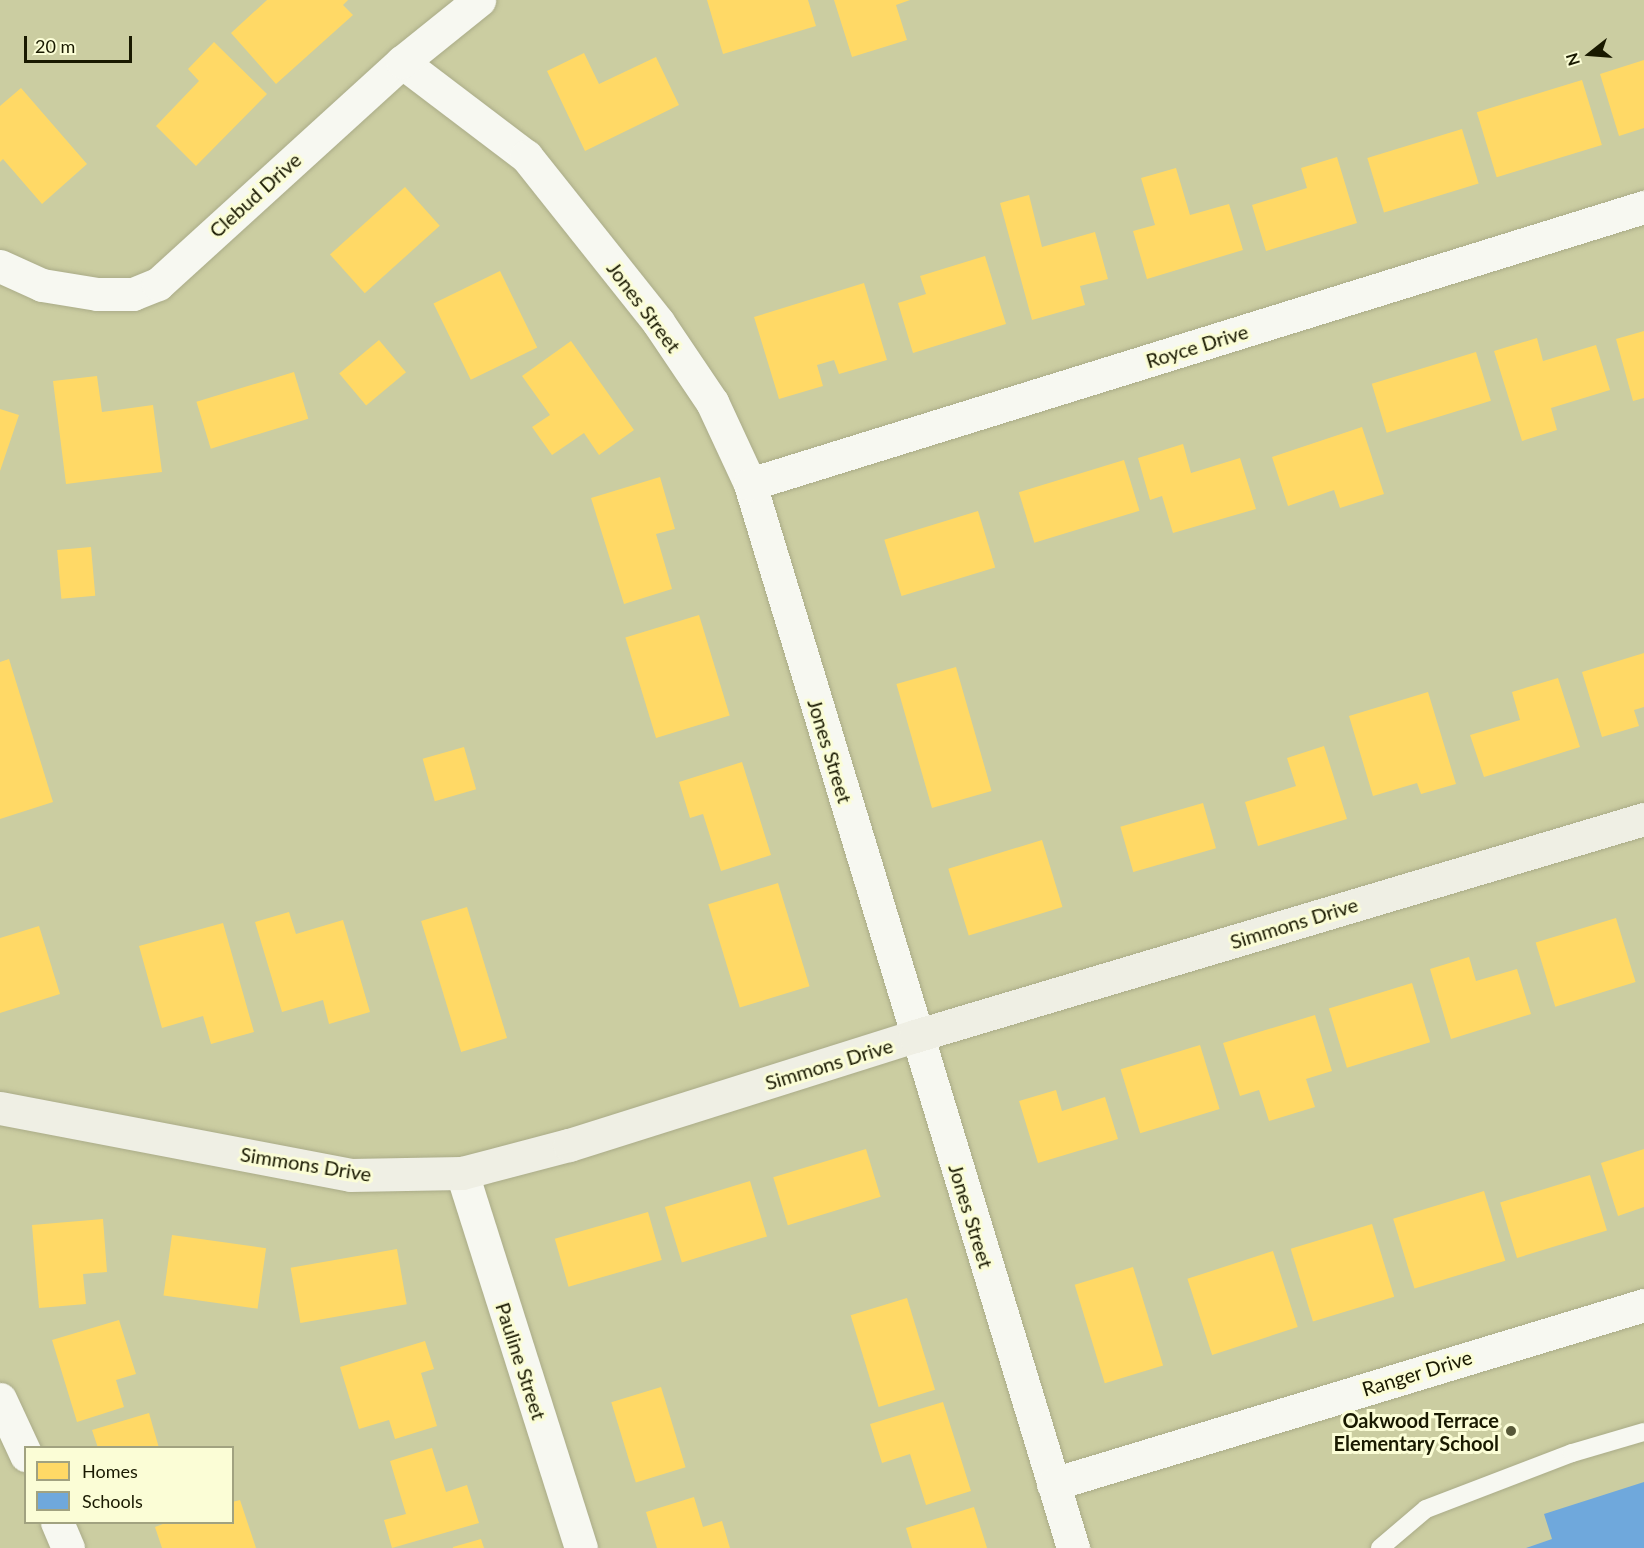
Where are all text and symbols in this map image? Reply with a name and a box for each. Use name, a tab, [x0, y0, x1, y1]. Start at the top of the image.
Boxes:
scale bar	[27, 24, 135, 62]
north arrow	[1560, 24, 1620, 84]
text: 20 m	[35, 35, 75, 57]
text: N	[1561, 51, 1583, 68]
street label: Clebud Drive	[204, 148, 306, 242]
street label: Jones Street	[602, 257, 686, 357]
street label: Royce Drive	[1143, 319, 1251, 373]
street label: Jones Street	[803, 696, 857, 806]
street label: Simmons Drive	[1227, 892, 1361, 954]
street label: Simmons Drive	[762, 1033, 896, 1095]
street label: Simmons Drive	[239, 1142, 373, 1186]
street label: Jones Street	[944, 1161, 998, 1271]
street label: Pauline Street	[491, 1299, 551, 1423]
street label: Ranger Drive	[1359, 1345, 1475, 1401]
place label: Oakwood Terrace Elementary School	[1333, 1408, 1499, 1455]
marker: Oakwood Terrace Elementary School	[1504, 1424, 1518, 1438]
legend	[24, 1446, 234, 1524]
text: Homes	[82, 1460, 138, 1482]
text: Schools	[82, 1490, 143, 1512]

